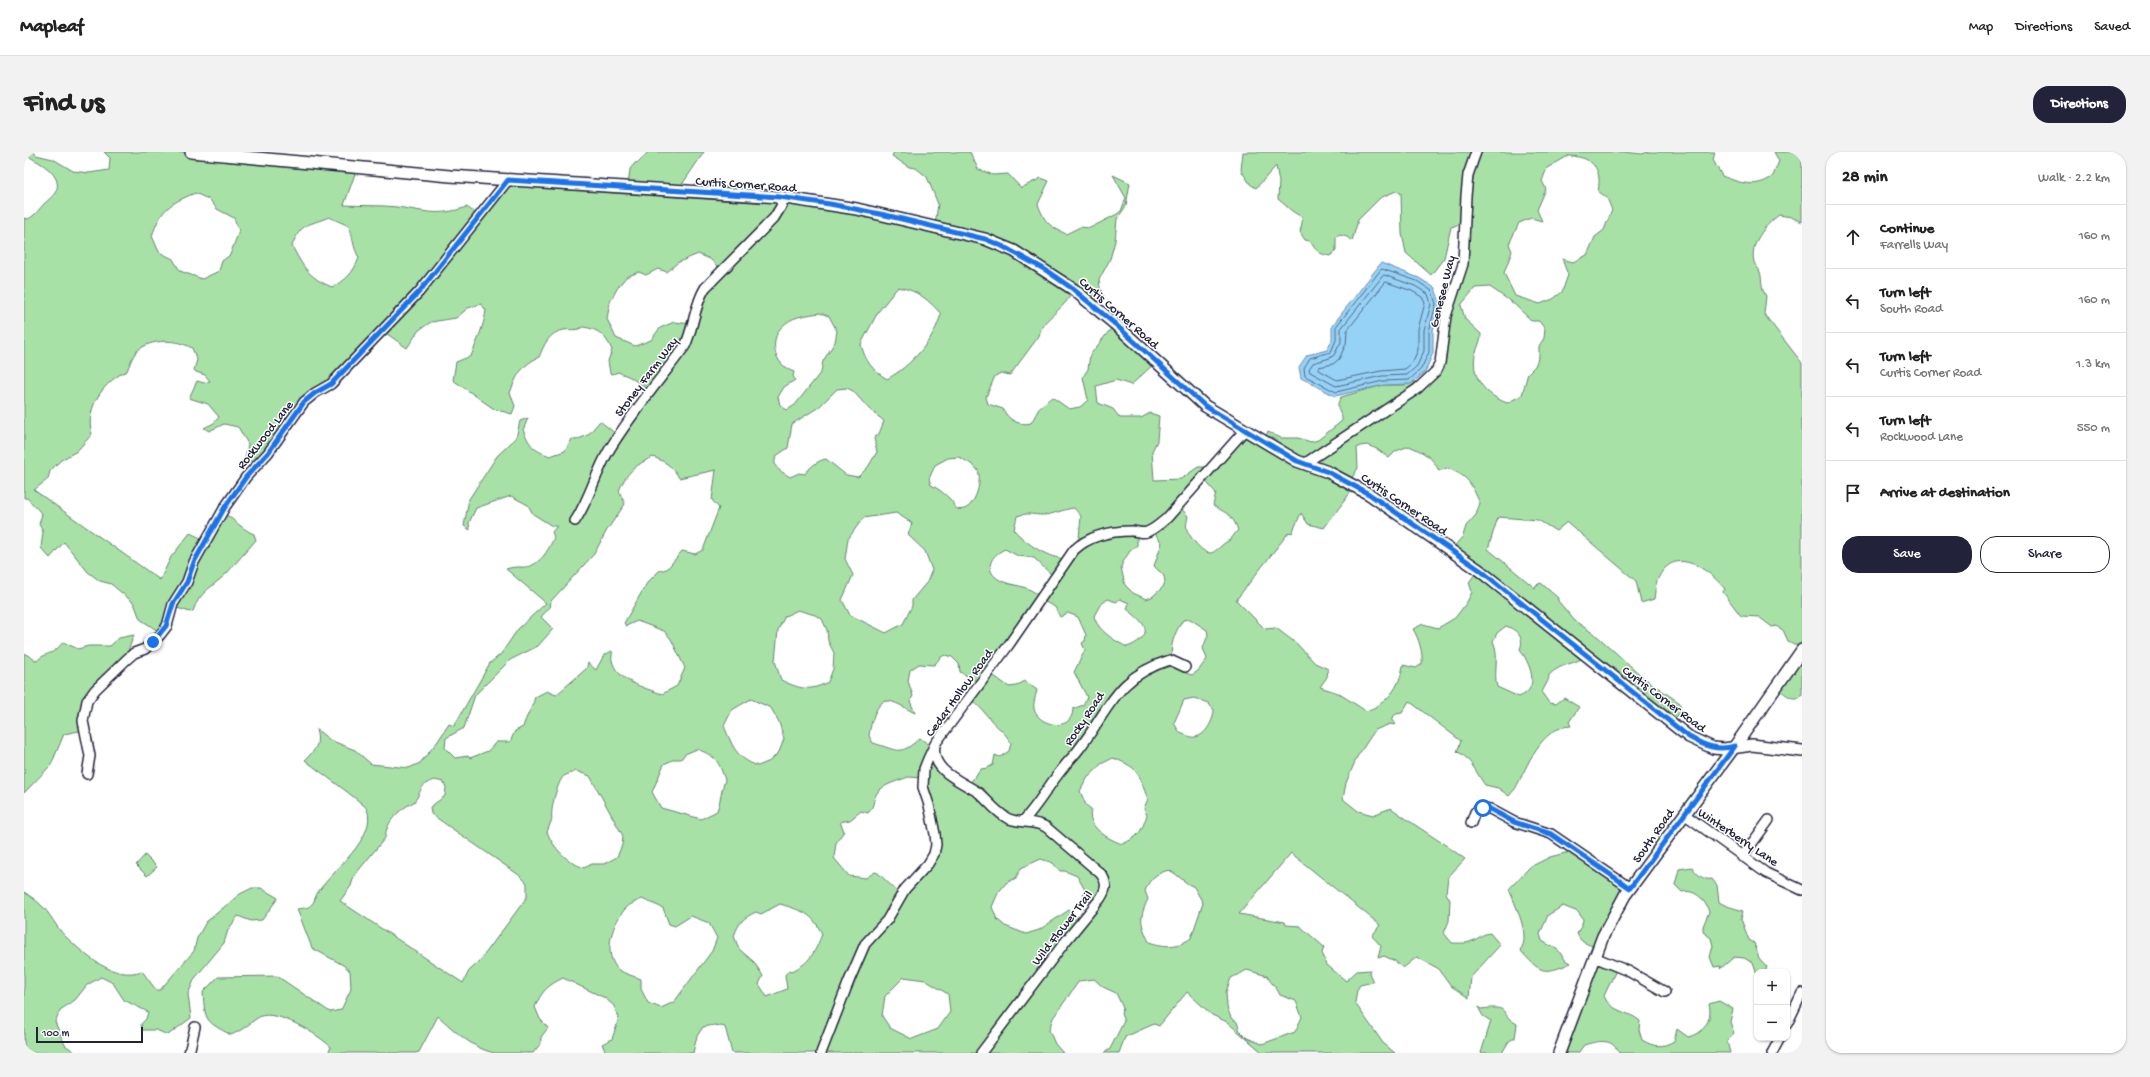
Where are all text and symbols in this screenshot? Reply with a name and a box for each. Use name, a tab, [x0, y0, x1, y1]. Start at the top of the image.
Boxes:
text: Mapleaf	[20, 16, 83, 39]
text: Map	[1969, 19, 1993, 36]
text: Directions	[2015, 19, 2072, 36]
text: Saved	[2094, 19, 2130, 36]
button: Directions	[2033, 86, 2126, 123]
text: Find us	[24, 88, 104, 121]
text: 28 min	[1842, 168, 1888, 188]
text: Walk · 2.2 km	[2038, 171, 2110, 186]
street label: Curtis Corner Road	[695, 174, 798, 197]
text: Continue	[1880, 220, 1934, 238]
icon: ahead	[1842, 226, 1864, 248]
text: 160 m	[2078, 229, 2110, 244]
text: Farrells Way	[1880, 238, 1948, 253]
street label: Genesee Way	[1427, 253, 1460, 329]
street label: Curtis Corner Road	[1075, 275, 1162, 354]
text: Turn left	[1880, 284, 1931, 302]
icon: left	[1842, 290, 1864, 312]
text: 160 m	[2078, 293, 2110, 308]
text: South Road	[1880, 302, 1943, 317]
street label: Stoney Farm Way	[612, 334, 682, 420]
text: Turn left	[1880, 348, 1931, 366]
icon: left	[1842, 354, 1864, 376]
text: 1.3 km	[2076, 357, 2110, 372]
text: Curtis Corner Road	[1880, 366, 1981, 381]
street label: Rockwood Lane	[235, 398, 298, 473]
text: Turn left	[1880, 412, 1931, 430]
icon: left	[1842, 418, 1864, 440]
text: 550 m	[2077, 421, 2110, 436]
text: Rockwood Lane	[1880, 430, 1963, 445]
street label: Curtis Corner Road	[1358, 471, 1451, 540]
icon: arrive	[1842, 482, 1864, 504]
text: Arrive at destination	[1880, 484, 2010, 502]
button: Save	[1842, 536, 1972, 573]
button: Share	[1980, 536, 2110, 573]
route end	[144, 633, 162, 651]
street label: Cedar Hollow Road	[923, 646, 998, 740]
street label: Curtis Corner Road	[1619, 664, 1709, 737]
street label: Rocky Road	[1062, 689, 1109, 749]
route start	[1474, 799, 1492, 817]
street label: South Road	[1630, 805, 1679, 866]
street label: Winterberry Lane	[1695, 806, 1781, 871]
street label: Wild Flower Trail	[1029, 888, 1097, 969]
map controls	[1754, 969, 1790, 1041]
button: +	[1754, 969, 1790, 1005]
button: −	[1754, 1005, 1790, 1041]
scale bar	[36, 1025, 143, 1044]
text: 100 m	[42, 1028, 69, 1040]

